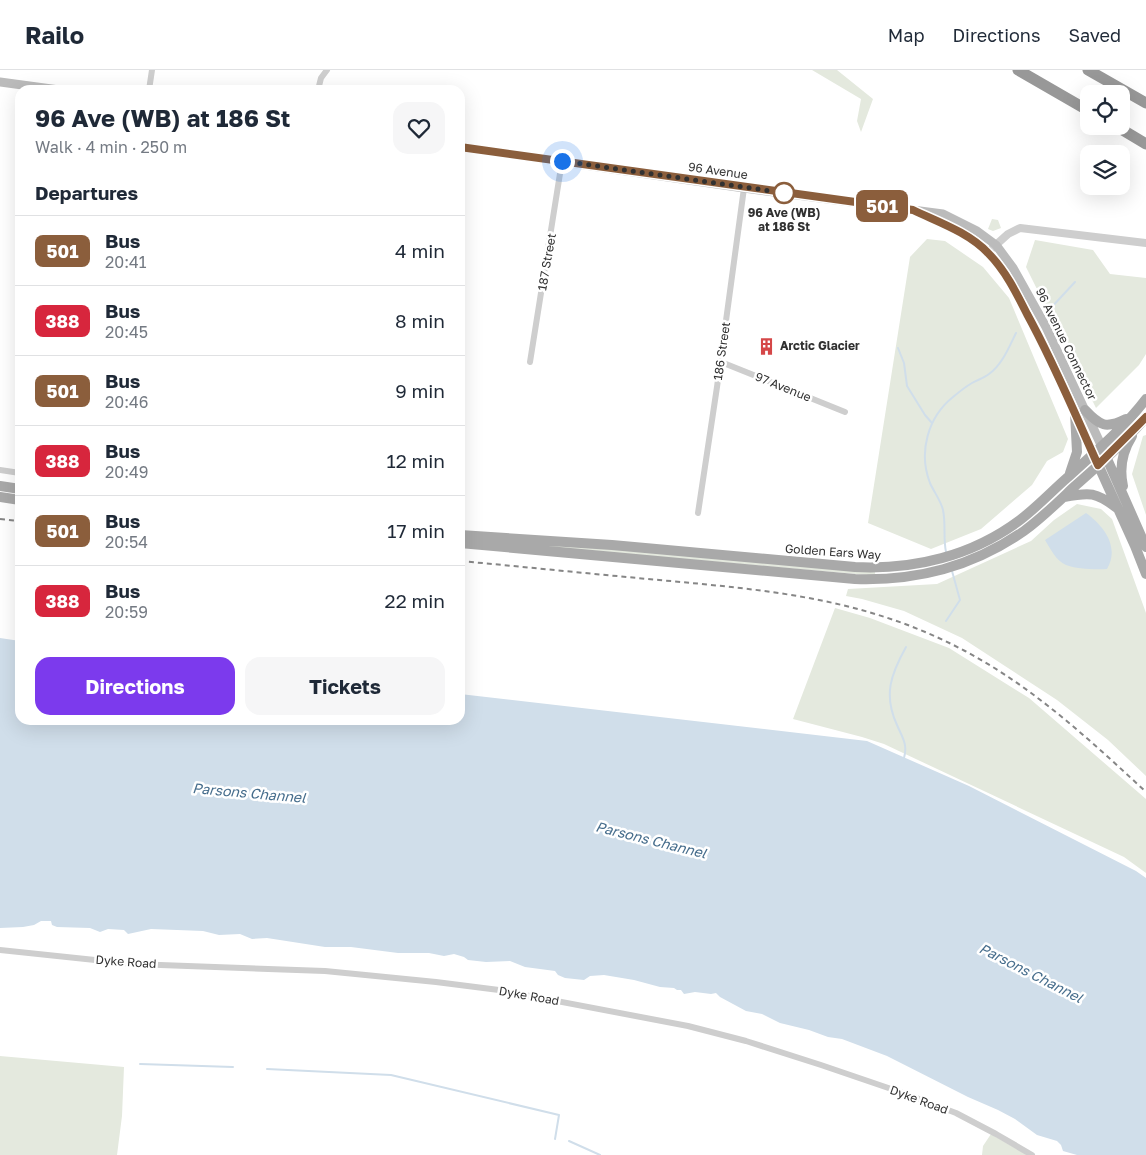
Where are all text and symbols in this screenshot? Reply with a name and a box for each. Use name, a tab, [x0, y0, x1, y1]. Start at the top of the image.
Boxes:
text: Railo	[25, 20, 84, 49]
text: Map	[888, 24, 924, 46]
text: Directions	[952, 24, 1040, 46]
text: Saved	[1068, 24, 1121, 46]
map controls	[1080, 85, 1130, 195]
button: locate	[1080, 85, 1130, 135]
button: heart	[393, 102, 445, 154]
text: 96 Ave (WB) at 186 St	[35, 103, 290, 132]
text: Walk · 4 min · 250 m	[35, 137, 187, 157]
button: layers	[1080, 145, 1130, 195]
your location	[550, 149, 575, 174]
street label: 96 Avenue	[687, 159, 749, 182]
text: Departures	[35, 181, 138, 204]
marker: 96 Ave (WB) at 186 St	[773, 182, 795, 204]
line badge: 501	[853, 190, 911, 222]
text: 501	[866, 195, 898, 217]
place label: 96 Ave (WB) at 186 St	[748, 205, 820, 234]
text: Bus	[105, 229, 140, 252]
street label: 187 Street	[534, 232, 559, 292]
text: 4 min	[395, 239, 445, 262]
text: 501	[47, 240, 78, 262]
text: 20:41	[105, 252, 147, 272]
street label: 96 Avenue Connector	[1033, 285, 1100, 403]
text: Bus	[105, 299, 140, 322]
text: 8 min	[395, 309, 445, 332]
text: 388	[45, 310, 80, 332]
street label: 186 Street	[710, 321, 733, 381]
text: 20:45	[105, 322, 148, 342]
building icon: Arctic Glacier	[756, 336, 776, 356]
place label: Arctic Glacier	[780, 338, 860, 353]
text: Bus	[105, 369, 140, 392]
street label: 97 Avenue	[753, 369, 813, 405]
text: 9 min	[395, 379, 445, 402]
text: 501	[47, 380, 78, 402]
text: 20:46	[105, 392, 148, 412]
text: Bus	[105, 439, 140, 462]
text: 12 min	[386, 449, 445, 472]
text: 388	[45, 450, 80, 472]
text: 20:49	[105, 462, 148, 482]
text: Bus	[105, 509, 140, 532]
text: 17 min	[387, 519, 445, 542]
text: 501	[47, 520, 78, 542]
text: 20:54	[105, 532, 148, 552]
street label: Golden Ears Way	[784, 541, 882, 562]
text: Bus	[105, 579, 140, 602]
text: 22 min	[385, 589, 445, 612]
text: 388	[45, 590, 80, 612]
text: 20:59	[105, 602, 148, 622]
button: Directions	[35, 657, 235, 715]
button: Tickets	[245, 657, 445, 715]
water label: Parsons Channel	[192, 779, 307, 806]
water label: Parsons Channel	[594, 818, 709, 862]
water label: Parsons Channel	[977, 939, 1086, 1006]
street label: Dyke Road	[95, 952, 157, 971]
street label: Dyke Road	[498, 983, 560, 1008]
street label: Dyke Road	[888, 1082, 950, 1117]

